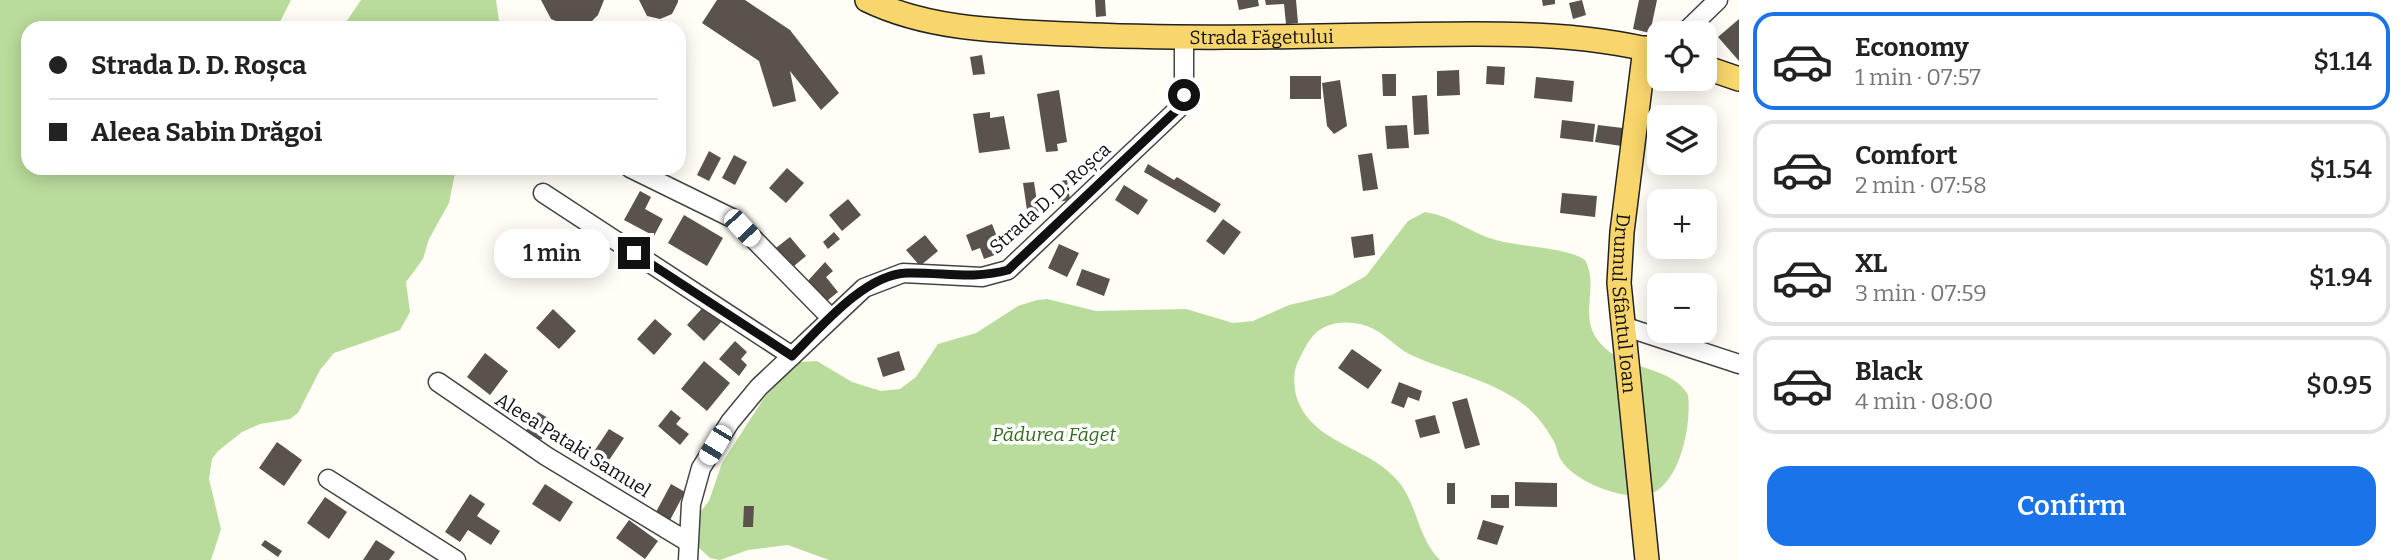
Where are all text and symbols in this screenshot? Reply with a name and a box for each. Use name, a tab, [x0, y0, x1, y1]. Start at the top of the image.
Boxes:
map controls	[1647, 21, 1717, 343]
button: locate	[1647, 21, 1717, 91]
street label: Strada Făgetului	[1189, 24, 1334, 49]
icon: car	[1771, 30, 1834, 93]
text: Economy	[1855, 32, 1969, 63]
text: $1.14	[2313, 46, 2372, 77]
text: Strada D. D. Roșca	[91, 50, 307, 81]
text: 1 min · 07:57	[1855, 63, 1981, 91]
route start	[1168, 79, 1200, 111]
button: layers	[1647, 105, 1717, 175]
text: Aleea Sabin Drăgoi	[91, 117, 322, 148]
street label: Strada D. D. Roșca	[985, 137, 1116, 258]
icon: car	[1771, 138, 1834, 201]
text: Comfort	[1855, 140, 1958, 171]
text: $1.54	[2309, 154, 2372, 185]
text: 2 min · 07:58	[1855, 171, 1987, 199]
button: +	[1647, 189, 1717, 259]
car	[720, 205, 765, 251]
street label: Drumul Sfântul Ioan	[1607, 212, 1642, 394]
callout: 1 min	[494, 229, 610, 278]
route end	[618, 237, 650, 269]
text: 1 min	[523, 239, 581, 267]
icon: car	[1771, 246, 1834, 309]
text: XL	[1855, 248, 1887, 279]
text: $1.94	[2309, 262, 2372, 293]
button: −	[1647, 273, 1717, 343]
text: 3 min · 07:59	[1855, 279, 1987, 307]
icon: car	[1771, 354, 1834, 417]
text: Black	[1855, 356, 1923, 387]
text: $0.95	[2306, 370, 2372, 401]
text: 4 min · 08:00	[1855, 387, 1993, 415]
street label: Aleea Pataki Samuel	[491, 388, 655, 502]
car	[696, 422, 735, 468]
park label: Pădurea Făget	[992, 423, 1116, 446]
button: Confirm	[1767, 466, 2376, 546]

